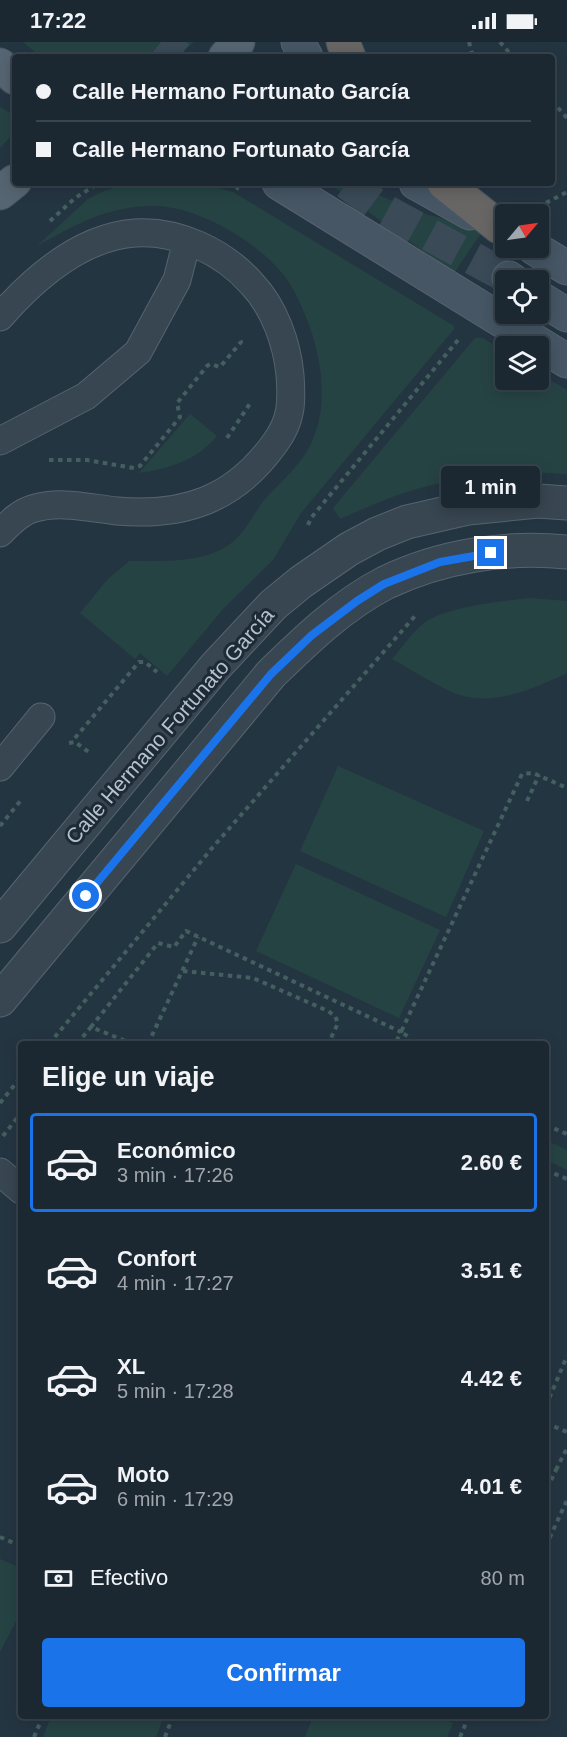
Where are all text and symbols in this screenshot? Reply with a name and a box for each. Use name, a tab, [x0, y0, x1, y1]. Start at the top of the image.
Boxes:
text: 17:22	[30, 8, 86, 33]
text: Calle Hermano Fortunato García	[72, 79, 409, 104]
text: Calle Hermano Fortunato García	[72, 137, 409, 162]
north arrow	[495, 204, 549, 258]
map controls	[495, 204, 549, 390]
button: locate	[495, 270, 549, 324]
button: layers	[495, 336, 549, 390]
callout: 1 min	[442, 466, 540, 508]
text: 1 min	[464, 476, 517, 498]
route end	[477, 539, 504, 566]
street label: Calle Hermano Fortunato García	[61, 603, 278, 848]
route start	[72, 882, 99, 909]
text: Elige un viaje	[42, 1062, 215, 1092]
icon: car	[45, 1136, 99, 1190]
text: Económico	[117, 1138, 236, 1163]
text: 2.60 €	[461, 1150, 522, 1175]
text: 3 min · 17:26	[117, 1164, 234, 1186]
icon: car	[45, 1244, 99, 1298]
text: Confort	[117, 1246, 196, 1271]
text: 3.51 €	[461, 1258, 522, 1283]
text: 4 min · 17:27	[117, 1272, 234, 1294]
icon: car	[45, 1352, 99, 1406]
text: XL	[117, 1354, 145, 1379]
text: 4.42 €	[461, 1366, 522, 1391]
text: 5 min · 17:28	[117, 1380, 234, 1402]
icon: car	[45, 1460, 99, 1514]
text: Moto	[117, 1462, 170, 1487]
text: 4.01 €	[461, 1474, 522, 1499]
text: 6 min · 17:29	[117, 1488, 234, 1510]
icon: cash	[42, 1562, 75, 1595]
text: Efectivo	[90, 1565, 168, 1590]
text: 80 m	[481, 1567, 525, 1589]
button: Confirmar	[42, 1638, 525, 1707]

